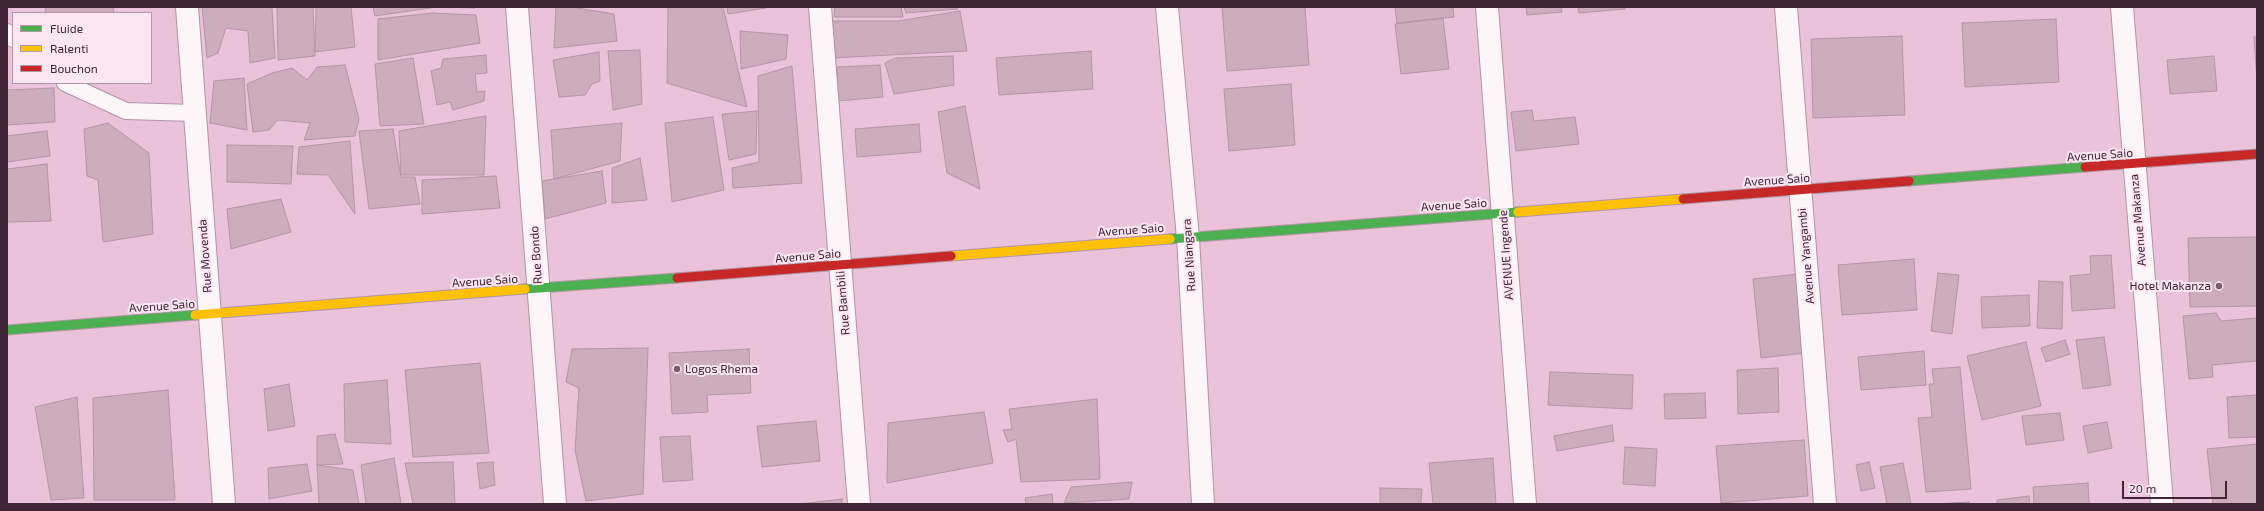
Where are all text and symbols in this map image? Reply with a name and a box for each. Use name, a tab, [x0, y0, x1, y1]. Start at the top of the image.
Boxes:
legend	[12, 12, 152, 84]
text: Fluide	[50, 21, 83, 35]
text: Ralenti	[50, 41, 89, 55]
text: Bouchon	[50, 61, 98, 75]
street label: Avenue Saio	[2067, 146, 2133, 164]
street label: Avenue Saio	[1744, 171, 1810, 189]
street label: Avenue Makanza	[2127, 173, 2149, 267]
street label: Avenue Saio	[1421, 196, 1487, 214]
street label: Avenue Yangambi	[1795, 207, 1817, 305]
street label: AVENUE Ingende	[1496, 209, 1516, 301]
street label: Rue Niangara	[1179, 218, 1199, 292]
street label: Rue Movenda	[195, 219, 215, 293]
street label: Avenue Saio	[1098, 221, 1164, 239]
street label: Rue Bondo	[527, 225, 545, 285]
street label: Avenue Saio	[774, 246, 842, 266]
street label: Rue Bambili	[833, 270, 853, 336]
street label: Avenue Saio	[452, 272, 518, 290]
place label: Hotel Makanza	[2129, 279, 2211, 293]
marker: Hotel Makanza	[2214, 281, 2224, 291]
street label: Avenue Saio	[129, 297, 195, 315]
place label: Logos Rhema	[685, 362, 758, 376]
marker: Logos Rhema	[672, 364, 682, 374]
scale bar	[2124, 473, 2229, 499]
text: 20 m	[2129, 481, 2156, 495]

